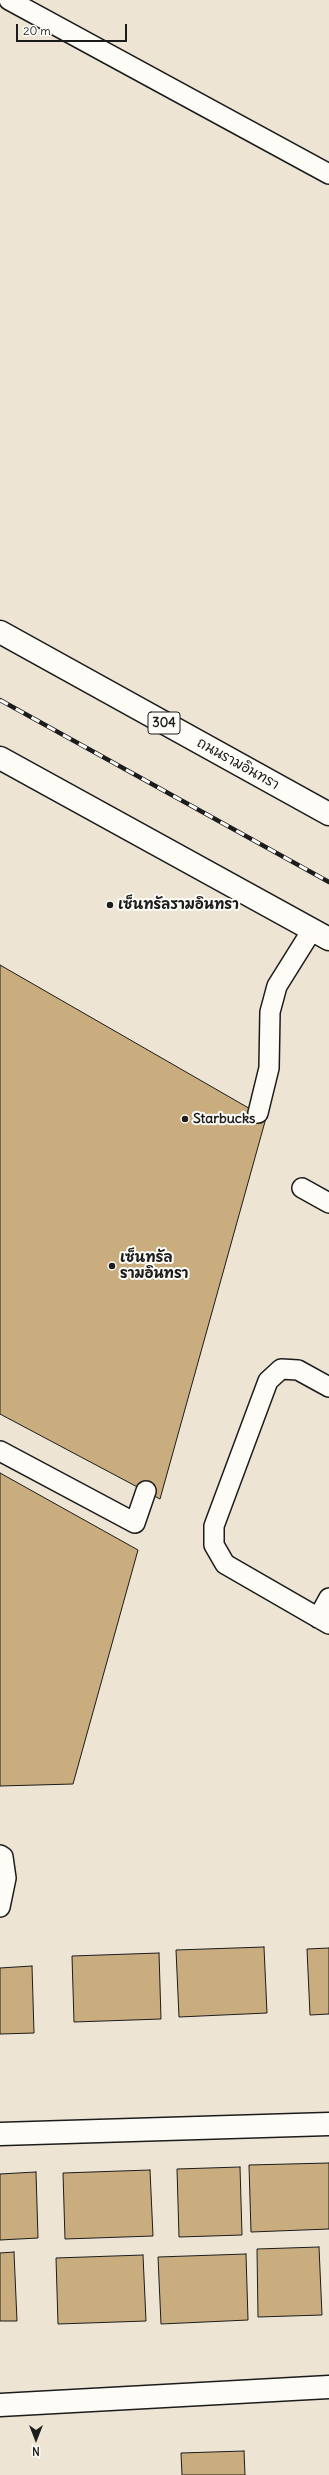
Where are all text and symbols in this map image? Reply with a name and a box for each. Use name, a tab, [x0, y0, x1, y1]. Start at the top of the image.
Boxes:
scale bar	[18, 16, 129, 42]
text: 20 m	[23, 23, 51, 38]
road number: 304	[148, 712, 180, 734]
street label: ถนนรามอินทรา	[194, 734, 282, 794]
place label: เซ็นทรัลรามอินทรา	[118, 897, 239, 913]
marker: เซ็นทรัลรามอินทรา	[105, 900, 115, 910]
place label: Starbucks	[193, 1111, 255, 1127]
marker: Starbucks	[180, 1114, 190, 1124]
place label: เซ็นทรัล รามอินทรา	[120, 1250, 188, 1282]
marker: เซ็นทรัล รามอินทรา	[107, 1261, 117, 1271]
north arrow	[16, 2419, 56, 2459]
text: N	[32, 2444, 40, 2458]

